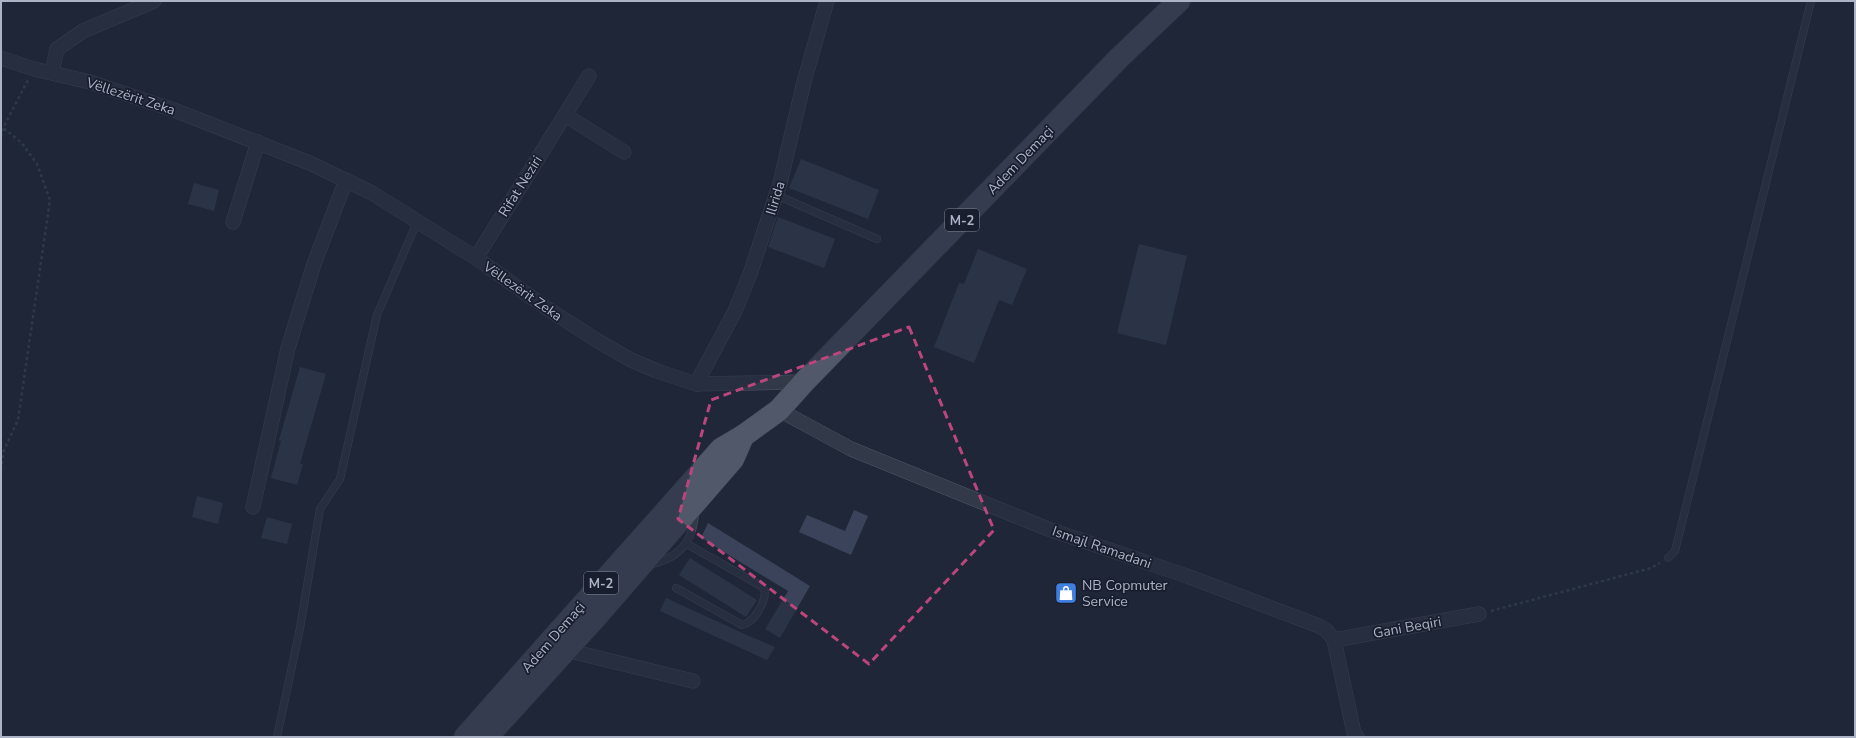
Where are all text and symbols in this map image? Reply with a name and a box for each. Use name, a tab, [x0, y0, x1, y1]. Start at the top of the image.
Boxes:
street label: Vëllezërit Zeka	[83, 73, 178, 120]
street label: Adem Demaçi	[983, 122, 1058, 199]
street label: Rifat Neziri	[494, 152, 547, 221]
street label: Ilirida	[761, 179, 790, 218]
road number: M-2	[945, 209, 979, 231]
street label: Vëllezërit Zeka	[479, 257, 566, 326]
street label: Ismajl Ramadani	[1050, 522, 1154, 573]
road number: M-2	[584, 572, 618, 594]
place label: NB Copmuter Service	[1082, 576, 1167, 611]
shop icon: NB Copmuter Service	[1053, 580, 1079, 606]
street label: Adem Demaçi	[517, 598, 590, 677]
street label: Gani Beqiri	[1371, 612, 1443, 643]

